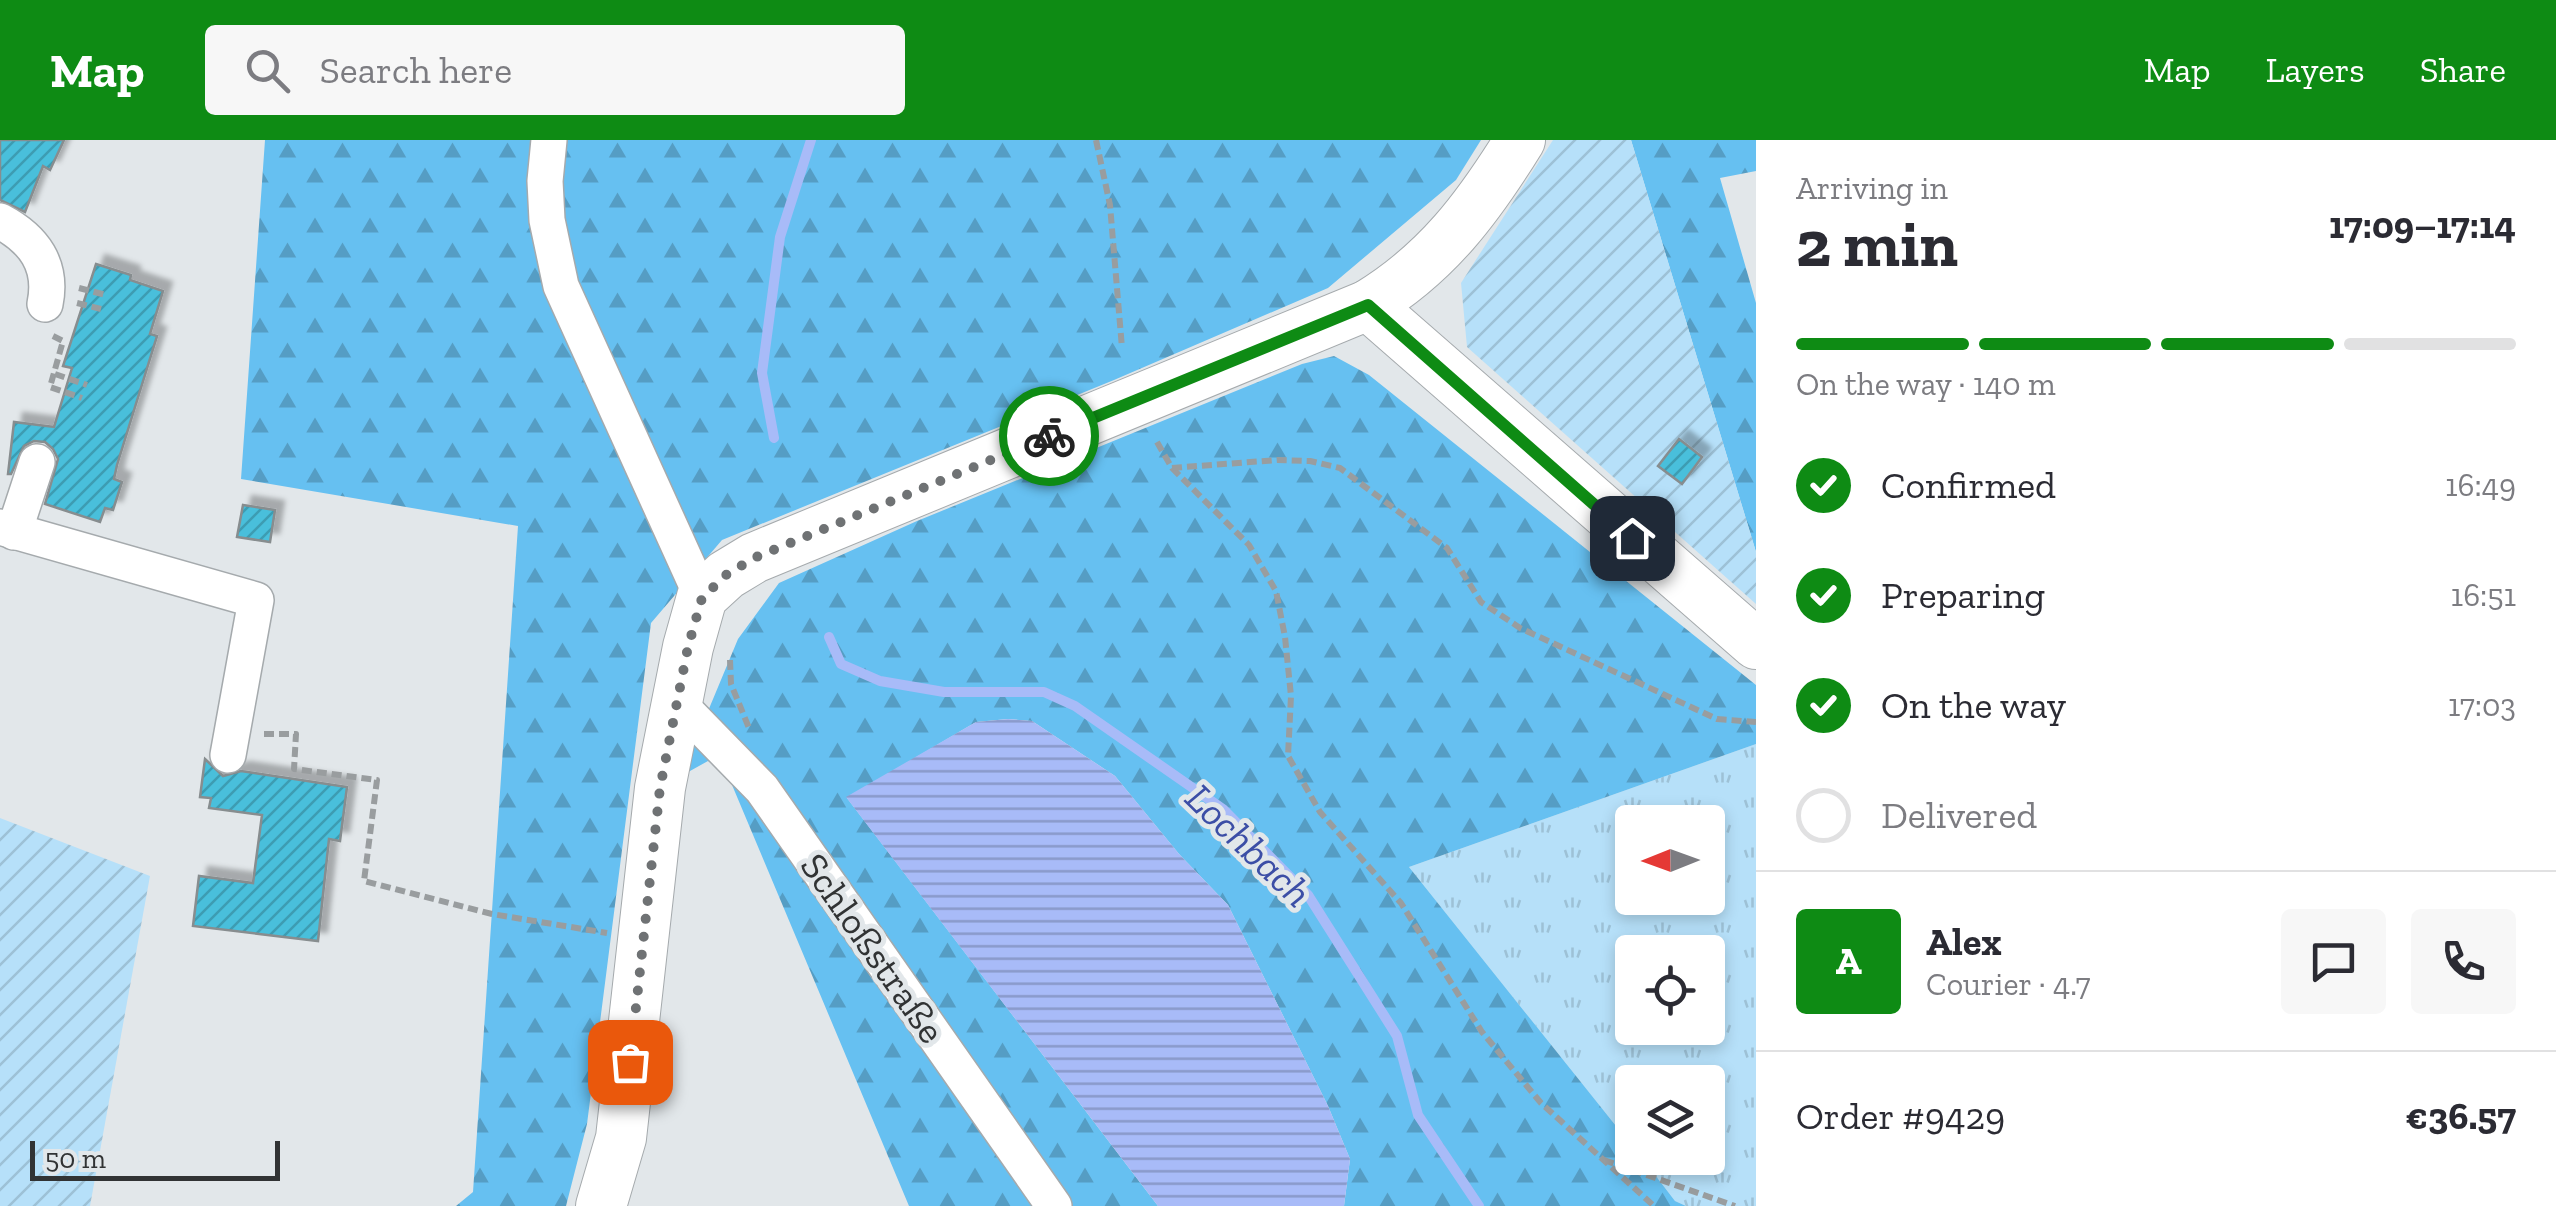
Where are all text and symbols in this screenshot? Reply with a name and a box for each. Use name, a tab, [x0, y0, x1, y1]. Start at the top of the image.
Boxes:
search box	[205, 25, 905, 115]
text: Map	[50, 42, 145, 99]
icon: search	[240, 43, 295, 98]
text: Search here	[320, 47, 512, 93]
text: Map	[2144, 49, 2211, 91]
text: Layers	[2266, 49, 2365, 91]
text: Share	[2420, 49, 2506, 91]
text: Arriving in	[1796, 169, 1948, 207]
text: 17:09–17:14	[2329, 202, 2516, 248]
text: 2 min	[1796, 205, 1958, 283]
text: On the way · 140 m	[1796, 365, 2056, 403]
courier	[999, 386, 1099, 486]
icon: bike	[1022, 409, 1077, 464]
icon: check	[1796, 458, 1851, 513]
text: Confirmed	[1881, 462, 2056, 508]
text: 16:49	[2445, 466, 2516, 504]
pin	[1590, 496, 1675, 581]
icon: home	[1605, 511, 1660, 566]
icon: check	[1796, 568, 1851, 623]
text: Preparing	[1881, 572, 2045, 618]
text: 16:51	[2451, 576, 2516, 614]
icon: check	[1796, 678, 1851, 733]
text: On the way	[1881, 682, 2066, 728]
text: 17:03	[2448, 686, 2516, 724]
water label: Lochbach	[1176, 773, 1322, 917]
text: Delivered	[1881, 792, 2037, 838]
north arrow	[1615, 805, 1725, 915]
map controls	[1615, 805, 1725, 1175]
street label: Schloßstraße	[791, 844, 955, 1052]
button: chat	[2281, 909, 2386, 1014]
button: phone	[2411, 909, 2516, 1014]
text: Alex	[1926, 919, 2002, 965]
button: locate	[1615, 935, 1725, 1045]
text: A	[1835, 938, 1862, 984]
text: Courier · 4.7	[1926, 965, 2090, 1003]
pin	[588, 1020, 673, 1105]
icon: bag	[603, 1035, 658, 1090]
button: layers	[1615, 1065, 1725, 1175]
text: Order #9429	[1796, 1093, 2005, 1139]
text: €36.57	[2406, 1093, 2516, 1139]
scale bar	[30, 1136, 280, 1180]
text: 50 m	[45, 1142, 106, 1175]

